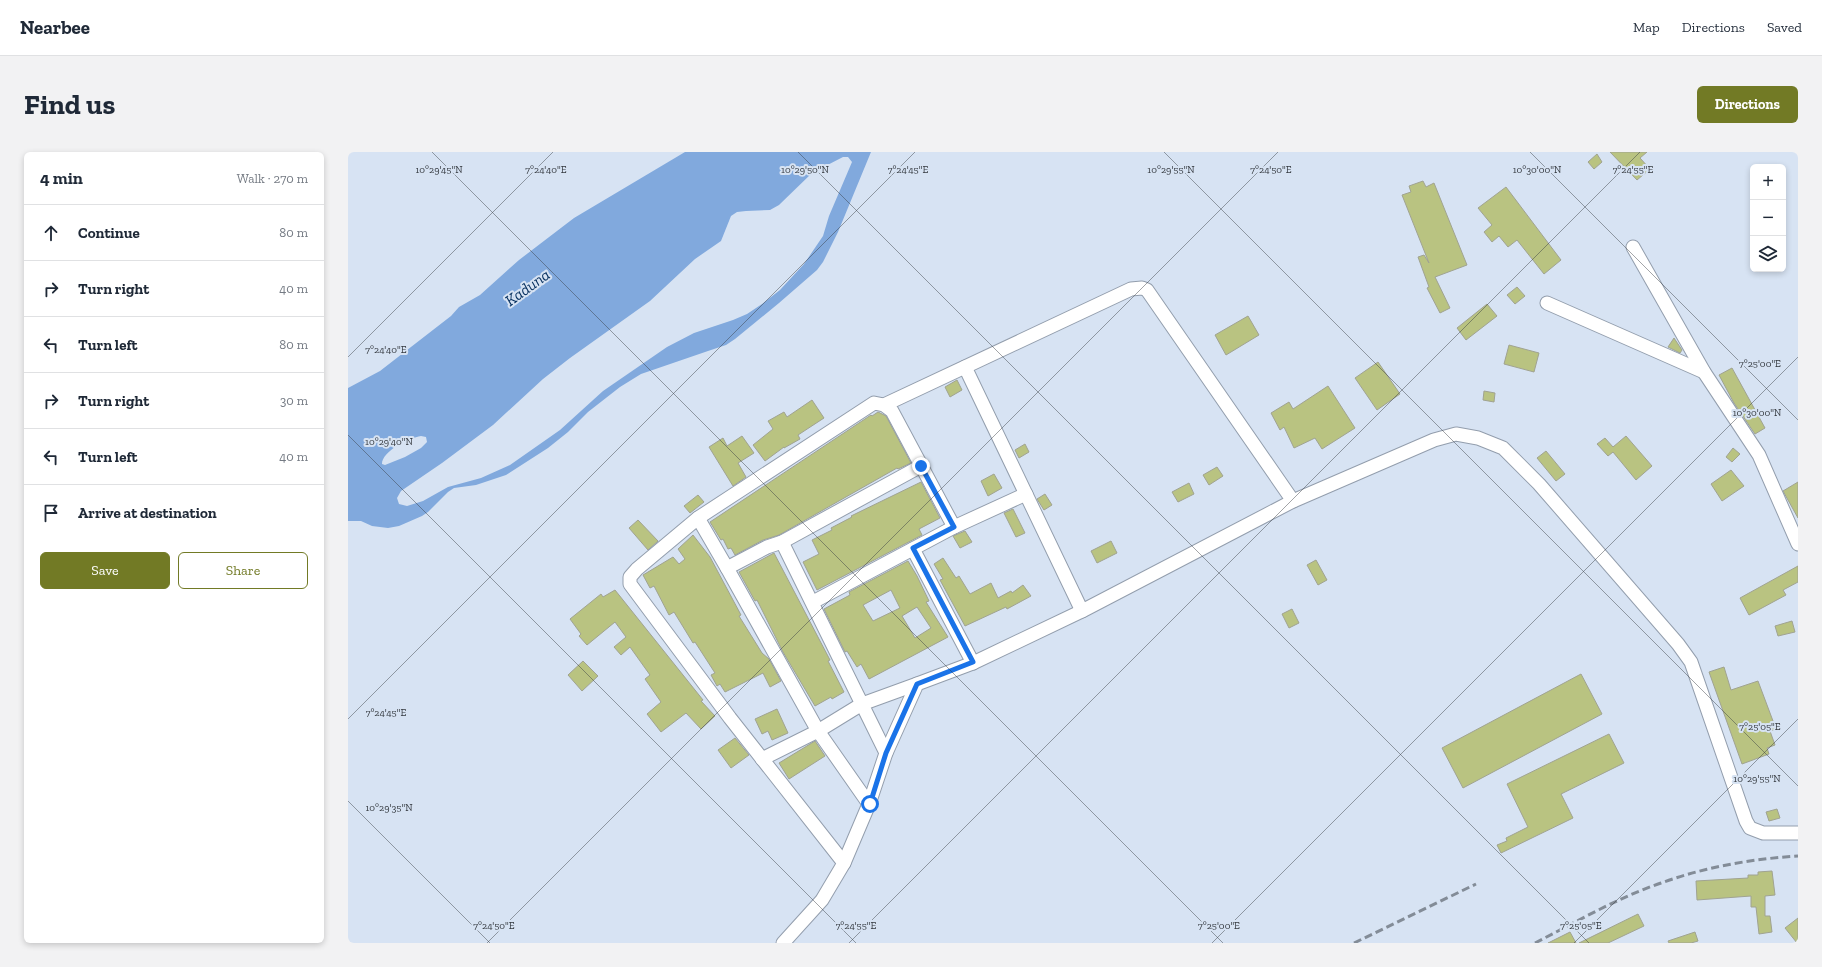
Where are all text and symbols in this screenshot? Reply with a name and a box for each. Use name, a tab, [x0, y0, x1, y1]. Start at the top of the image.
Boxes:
text: Nearbee	[20, 16, 90, 39]
text: Map	[1633, 19, 1660, 36]
text: Directions	[1682, 19, 1745, 36]
text: Saved	[1767, 19, 1802, 36]
button: Directions	[1697, 86, 1798, 123]
text: Find us	[24, 88, 115, 121]
text: 10°29'45"N	[415, 164, 463, 176]
text: 7°24'40"E	[525, 164, 567, 176]
text: 10°29'50"N	[781, 164, 830, 176]
text: 7°24'45"E	[888, 164, 928, 176]
text: 10°29'55"N	[1147, 164, 1195, 176]
text: 7°24'50"E	[1250, 164, 1292, 176]
text: 10°30'00"N	[1513, 164, 1562, 176]
text: 7°24'55"E	[1613, 164, 1653, 176]
map controls	[1750, 164, 1786, 272]
button: +	[1750, 164, 1786, 200]
text: 4 min	[40, 168, 83, 188]
text: Walk · 270 m	[237, 171, 308, 186]
button: −	[1750, 200, 1786, 236]
icon: ahead	[40, 222, 62, 244]
text: Continue	[78, 224, 140, 242]
text: 80 m	[279, 225, 308, 240]
button: layers	[1750, 236, 1786, 272]
water label: Kaduna	[501, 265, 553, 310]
icon: right	[40, 278, 62, 300]
text: Turn right	[78, 280, 149, 298]
text: 40 m	[279, 281, 308, 296]
icon: left	[40, 334, 62, 356]
text: Turn left	[78, 336, 138, 354]
text: 80 m	[279, 337, 308, 352]
text: 7°24'40"E	[365, 344, 407, 356]
text: 7°25'00"E	[1739, 358, 1781, 370]
icon: right	[40, 390, 62, 412]
text: Turn right	[78, 392, 149, 410]
text: 30 m	[280, 393, 308, 408]
text: 10°30'00"N	[1733, 407, 1782, 419]
text: 10°29'40"N	[365, 436, 414, 448]
icon: left	[40, 446, 62, 468]
text: Turn left	[78, 448, 138, 466]
text: 40 m	[279, 449, 308, 464]
route end	[912, 457, 930, 475]
icon: arrive	[40, 502, 62, 524]
text: Arrive at destination	[78, 504, 217, 522]
button: Save	[40, 552, 170, 589]
button: Share	[178, 552, 308, 589]
text: 7°24'45"E	[366, 707, 406, 719]
text: 7°25'05"E	[1739, 721, 1781, 733]
text: 10°29'55"N	[1733, 773, 1781, 785]
route start	[861, 795, 879, 813]
text: 10°29'35"N	[365, 802, 413, 814]
text: 7°24'50"E	[473, 920, 515, 932]
text: 7°24'55"E	[836, 920, 876, 932]
text: 7°25'00"E	[1198, 920, 1240, 932]
text: 7°25'05"E	[1560, 920, 1602, 932]

